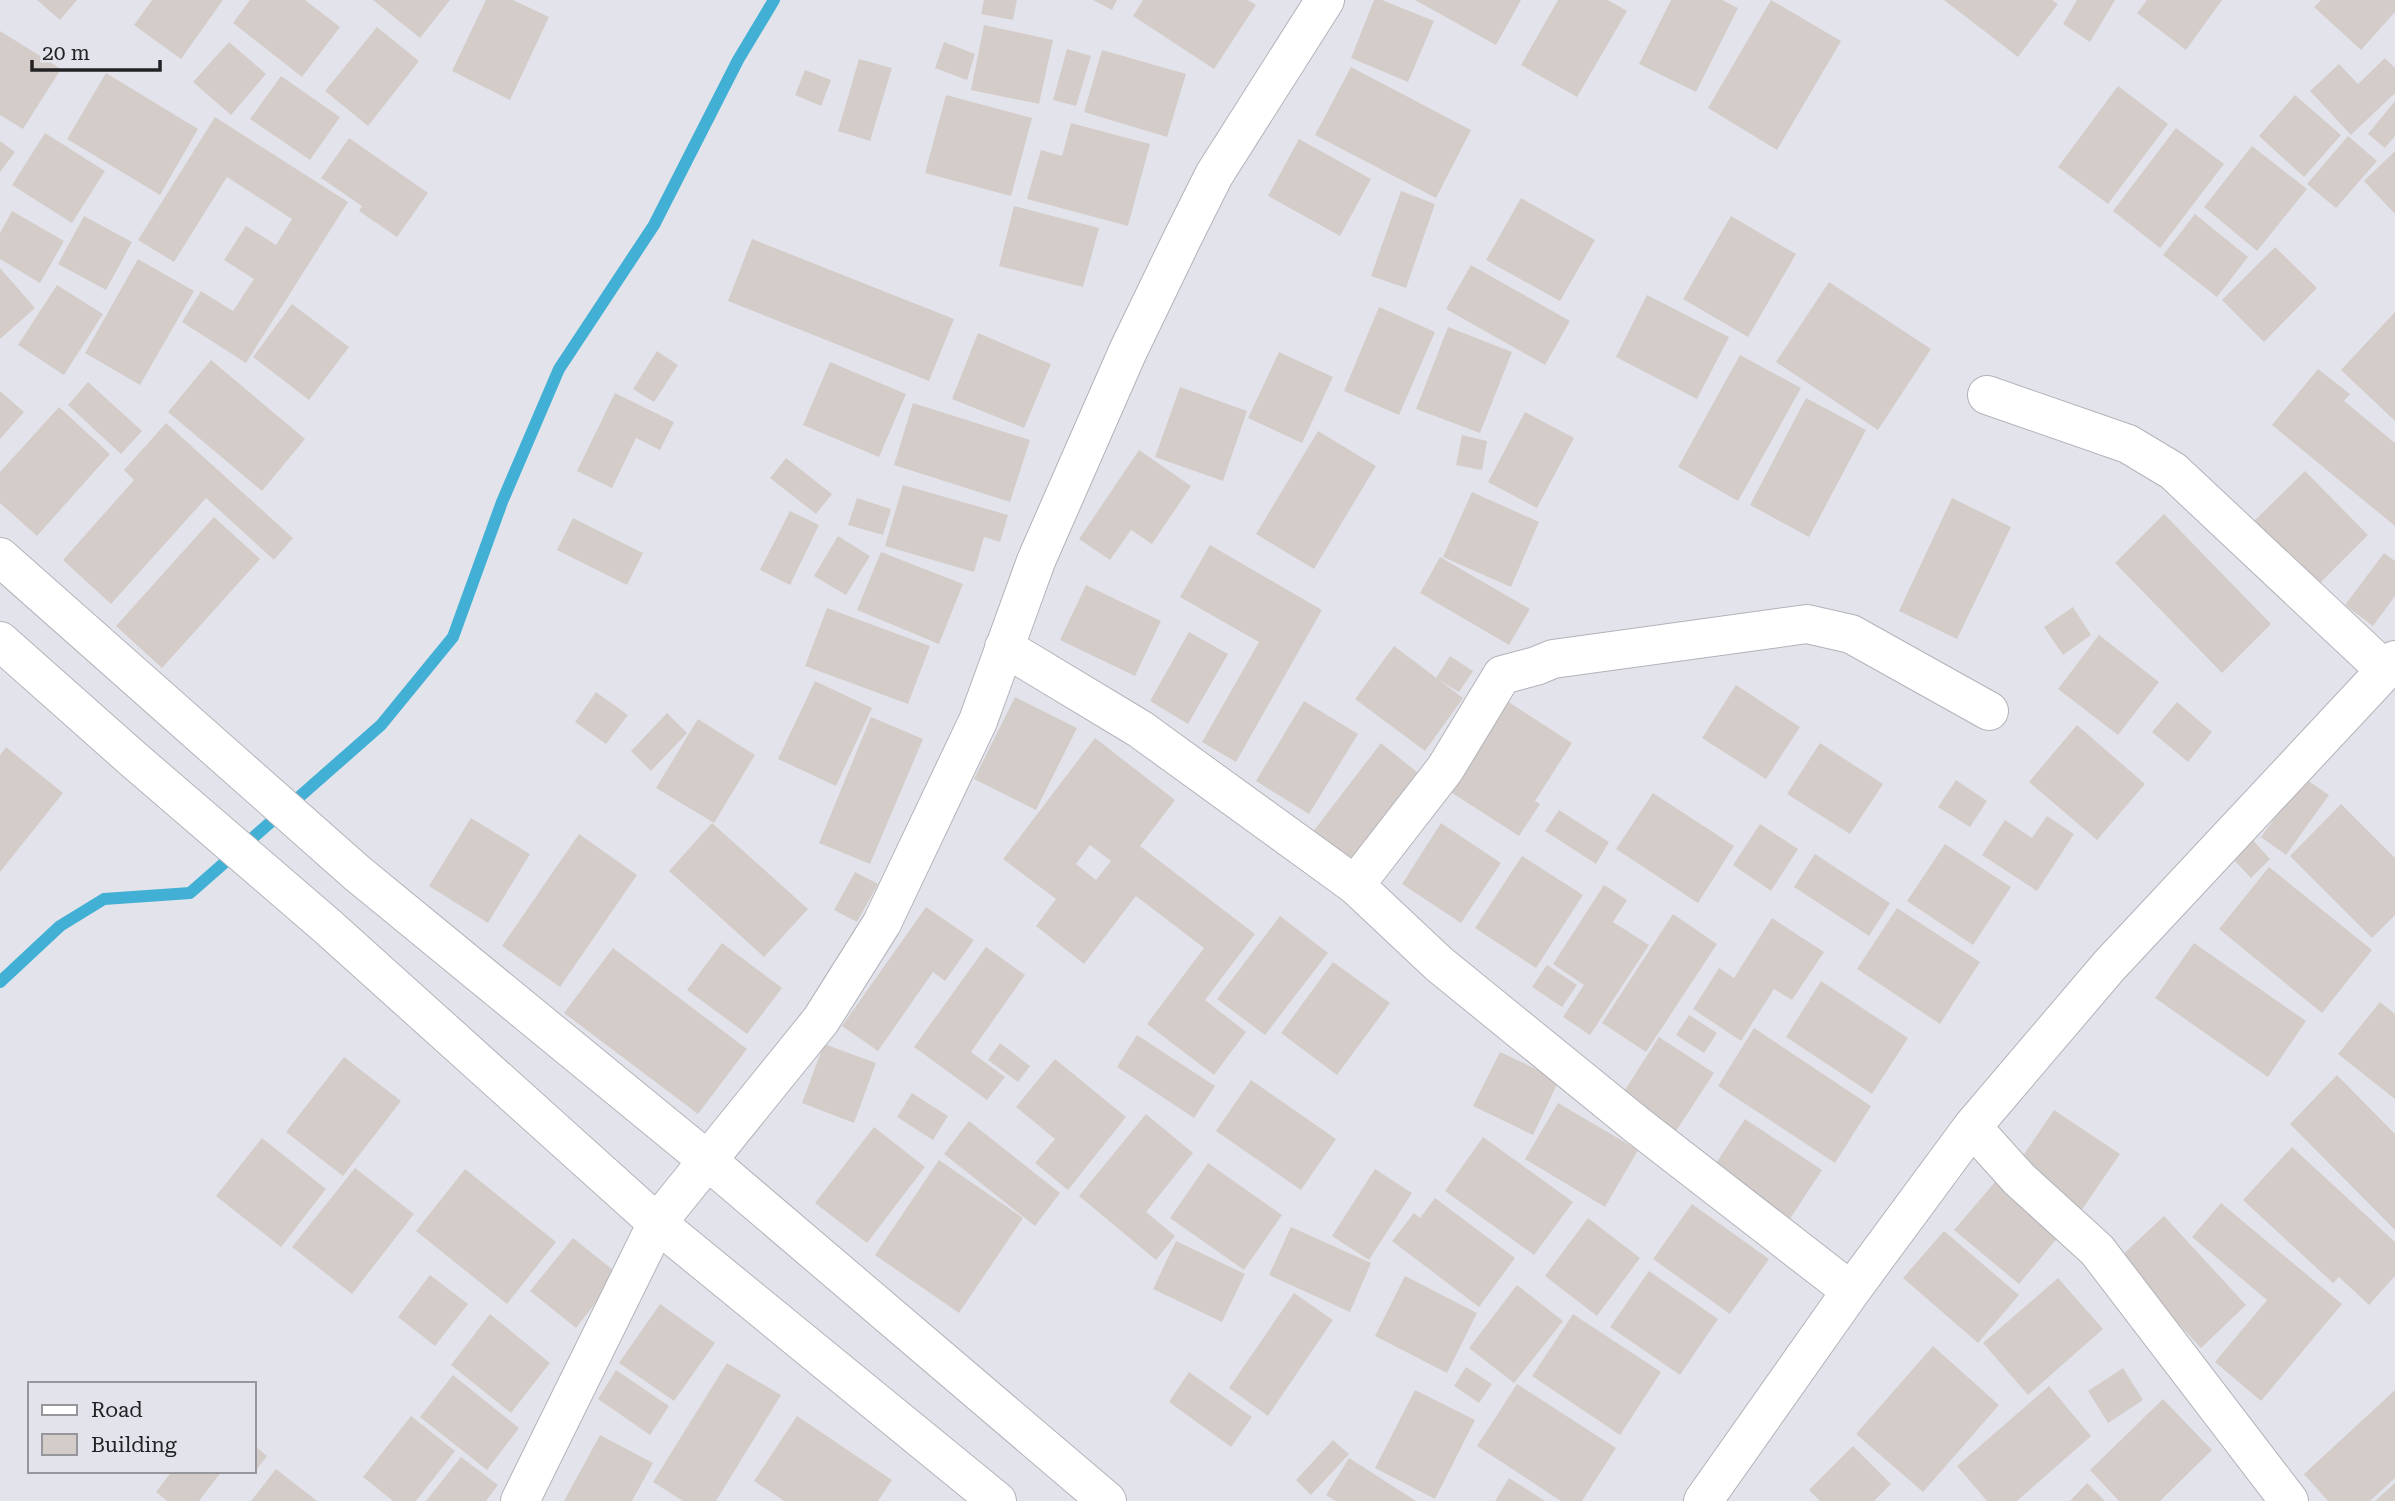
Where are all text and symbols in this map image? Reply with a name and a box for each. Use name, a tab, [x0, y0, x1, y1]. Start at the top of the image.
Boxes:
scale bar	[32, 28, 159, 72]
text: 20 m	[42, 41, 90, 65]
legend	[28, 1382, 256, 1473]
text: Road	[91, 1398, 143, 1422]
text: Building	[91, 1433, 177, 1457]

